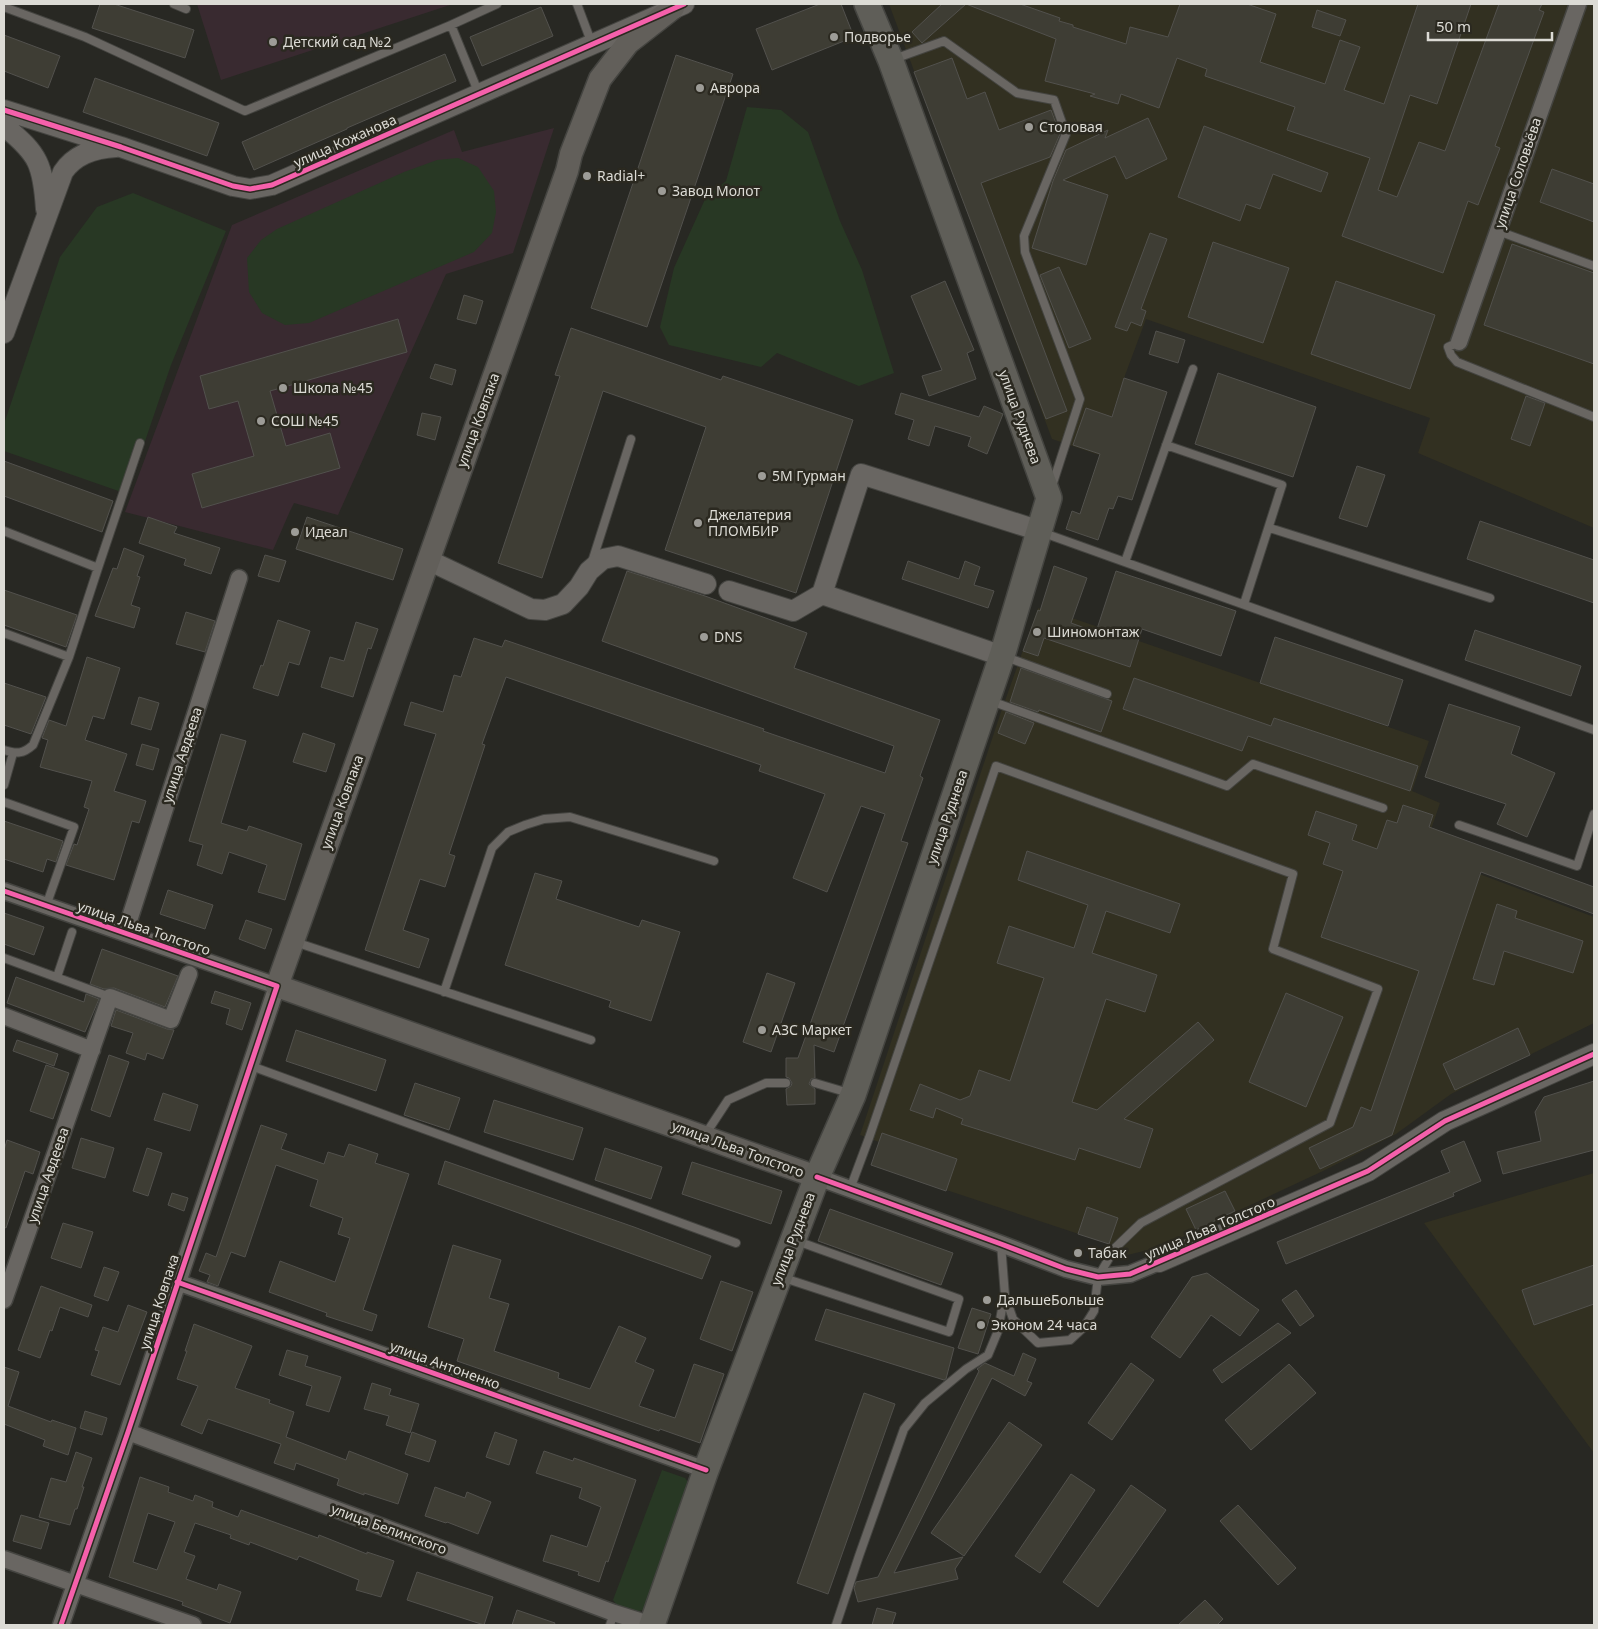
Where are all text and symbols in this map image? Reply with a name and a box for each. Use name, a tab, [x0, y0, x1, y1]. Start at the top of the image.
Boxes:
scale bar	[1428, 10, 1552, 42]
text: 50 m	[1436, 16, 1471, 36]
place label: Подворье	[844, 27, 911, 46]
marker: Подворье	[828, 31, 840, 43]
place label: Детский сад №2	[283, 32, 392, 51]
marker: Детский сад №2	[267, 36, 279, 48]
place label: Аврора	[710, 78, 760, 97]
marker: Аврора	[694, 82, 706, 94]
street label: улица Кожанова	[290, 109, 399, 172]
street label: улица Соловьёва	[1490, 115, 1545, 231]
place label: Столовая	[1039, 117, 1103, 136]
marker: Столовая	[1023, 121, 1035, 133]
place label: Radial+	[597, 166, 645, 185]
marker: Radial+	[581, 170, 593, 182]
place label: Завод Молот	[672, 181, 760, 200]
marker: Завод Молот	[656, 185, 668, 197]
street label: улица Руднева	[995, 367, 1046, 466]
street label: улица Ковпака	[452, 370, 503, 470]
place label: Школа №45	[293, 378, 373, 397]
marker: Школа №45	[277, 382, 289, 394]
place label: СОШ №45	[271, 411, 339, 430]
marker: СОШ №45	[255, 415, 267, 427]
place label: 5М Гурман	[772, 466, 846, 485]
marker: 5М Гурман	[756, 470, 768, 482]
place label: Джелатерия ПЛОМБИР	[708, 505, 792, 540]
marker: Джелатерия ПЛОМБИР	[692, 517, 704, 529]
place label: Идеал	[305, 522, 348, 541]
marker: Идеал	[289, 526, 301, 538]
place label: Шиномонтаж	[1047, 622, 1140, 641]
marker: Шиномонтаж	[1031, 626, 1043, 638]
place label: DNS	[714, 627, 743, 646]
marker: DNS	[698, 631, 710, 643]
street label: улица Авдеева	[157, 704, 206, 805]
street label: улица Ковпака	[316, 752, 367, 852]
street label: улица Руднева	[921, 767, 972, 867]
street label: улица Льва Толстого	[75, 896, 213, 959]
place label: АЗС Маркет	[772, 1020, 852, 1039]
marker: АЗС Маркет	[756, 1024, 768, 1036]
street label: улица Льва Толстого	[669, 1116, 807, 1181]
street label: улица Авдеева	[22, 1125, 73, 1225]
street label: улица Руднева	[766, 1189, 819, 1288]
street label: улица Льва Толстого	[1142, 1191, 1278, 1264]
place label: Табак	[1088, 1243, 1127, 1262]
marker: Табак	[1072, 1247, 1084, 1259]
street label: улица Ковпака	[134, 1252, 183, 1352]
place label: ДальшеБольше	[997, 1290, 1104, 1309]
marker: ДальшеБольше	[981, 1294, 993, 1306]
place label: Эконом 24 часа	[991, 1315, 1097, 1334]
marker: Эконом 24 часа	[975, 1319, 987, 1331]
street label: улица Антоненко	[387, 1336, 503, 1393]
street label: улица Белинского	[329, 1499, 450, 1558]

